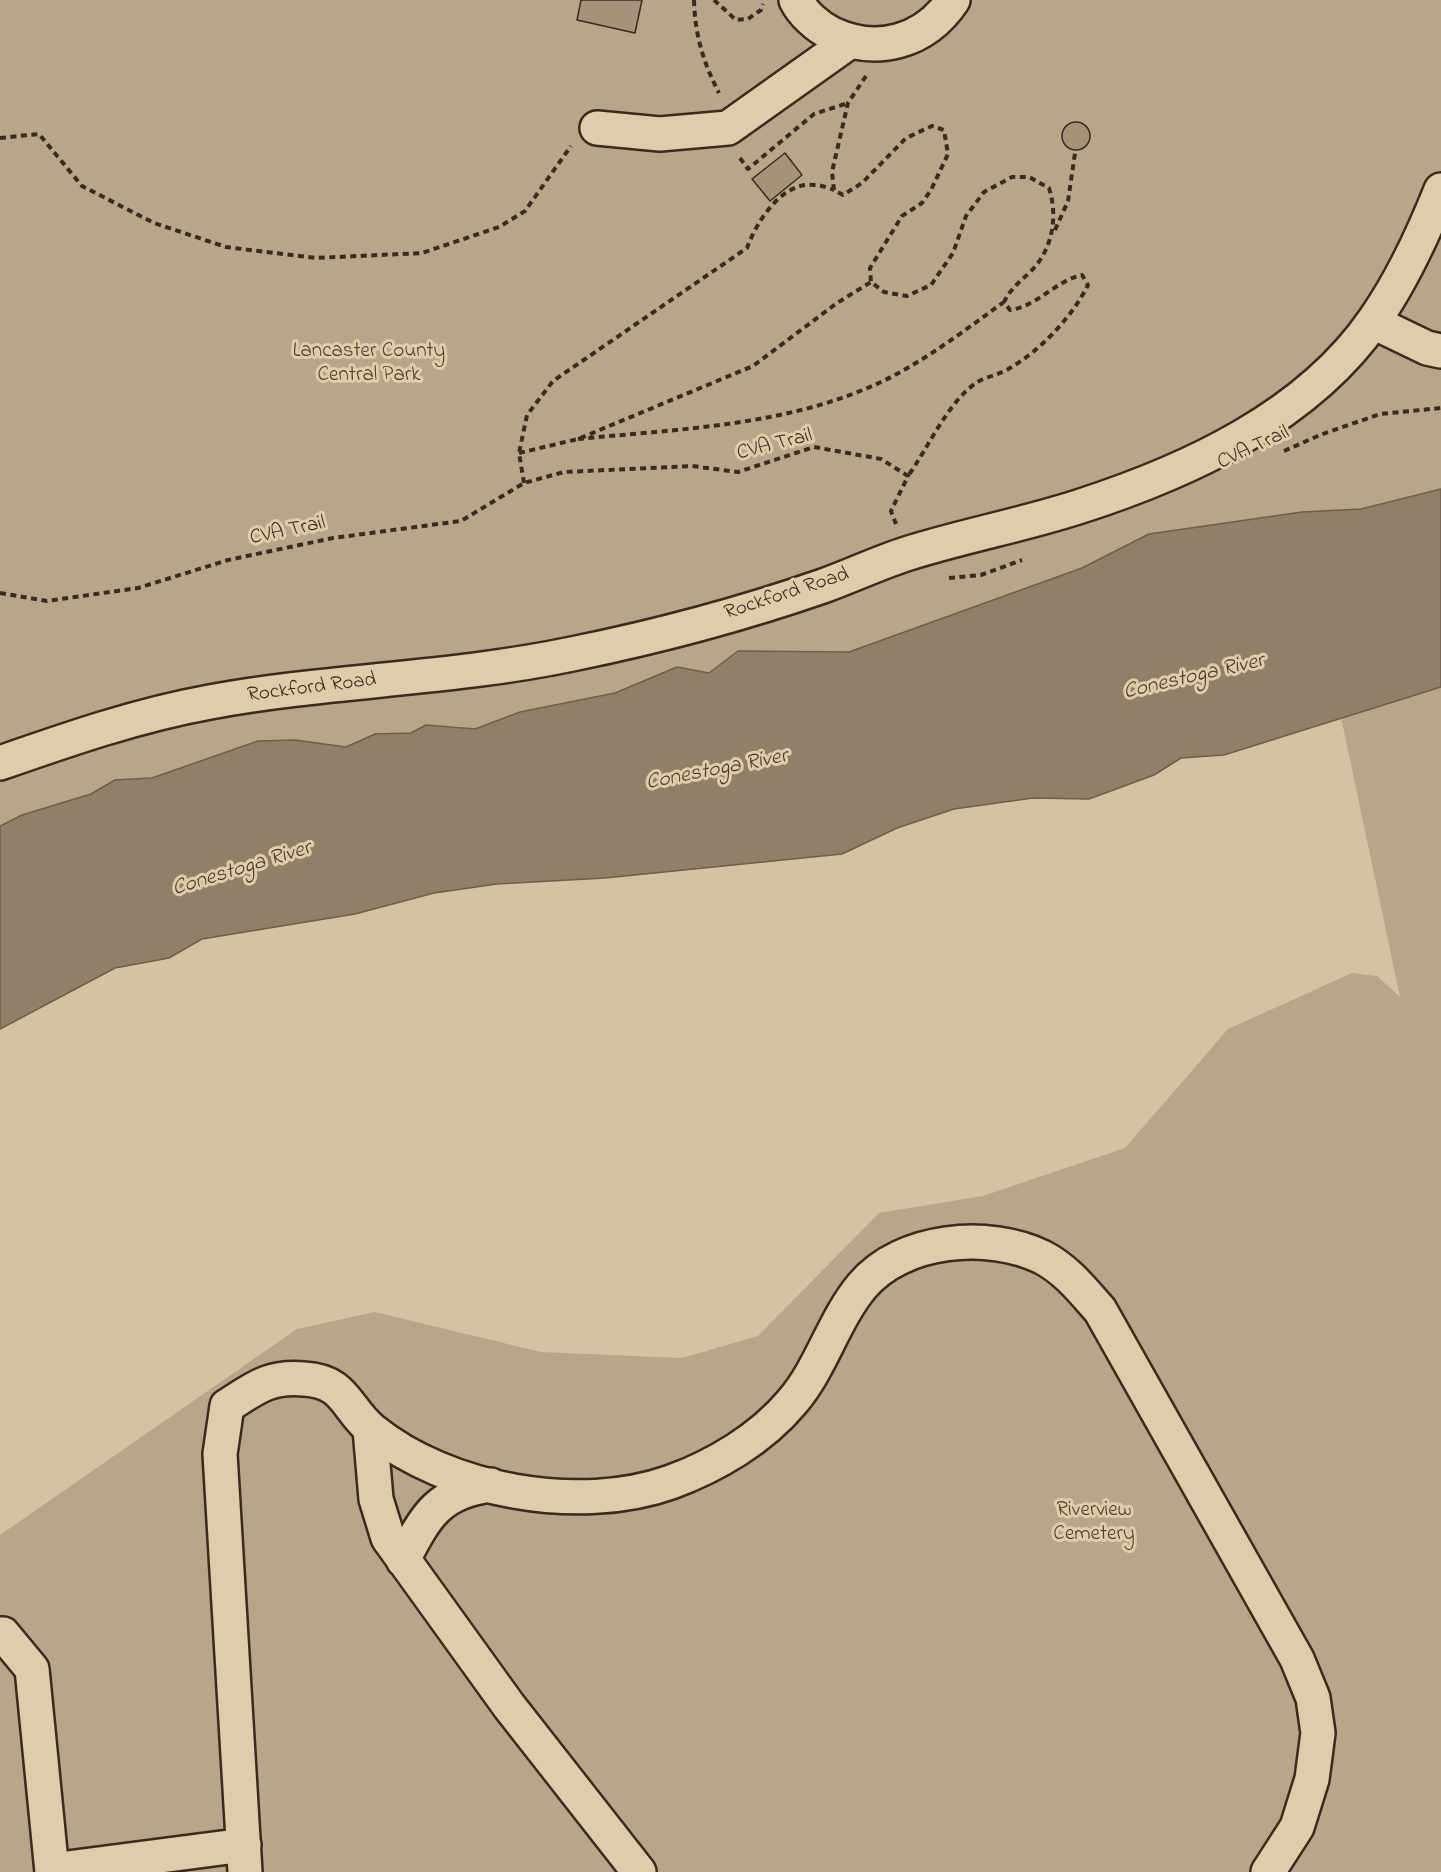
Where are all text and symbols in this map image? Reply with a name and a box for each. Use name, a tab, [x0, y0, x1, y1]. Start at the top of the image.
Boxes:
park label: Lancaster County Central Park	[293, 340, 445, 390]
street label: CVA Trail	[1214, 421, 1294, 477]
street label: CVA Trail	[735, 424, 815, 468]
street label: CVA Trail	[248, 512, 328, 552]
street label: Rockford Road	[721, 563, 853, 627]
water label: Conestoga River	[1121, 649, 1267, 707]
street label: Rockford Road	[246, 669, 378, 709]
water label: Conestoga River	[644, 744, 790, 798]
water label: Conestoga River	[170, 836, 314, 904]
park label: Riverview Cemetery	[1053, 1499, 1135, 1549]

